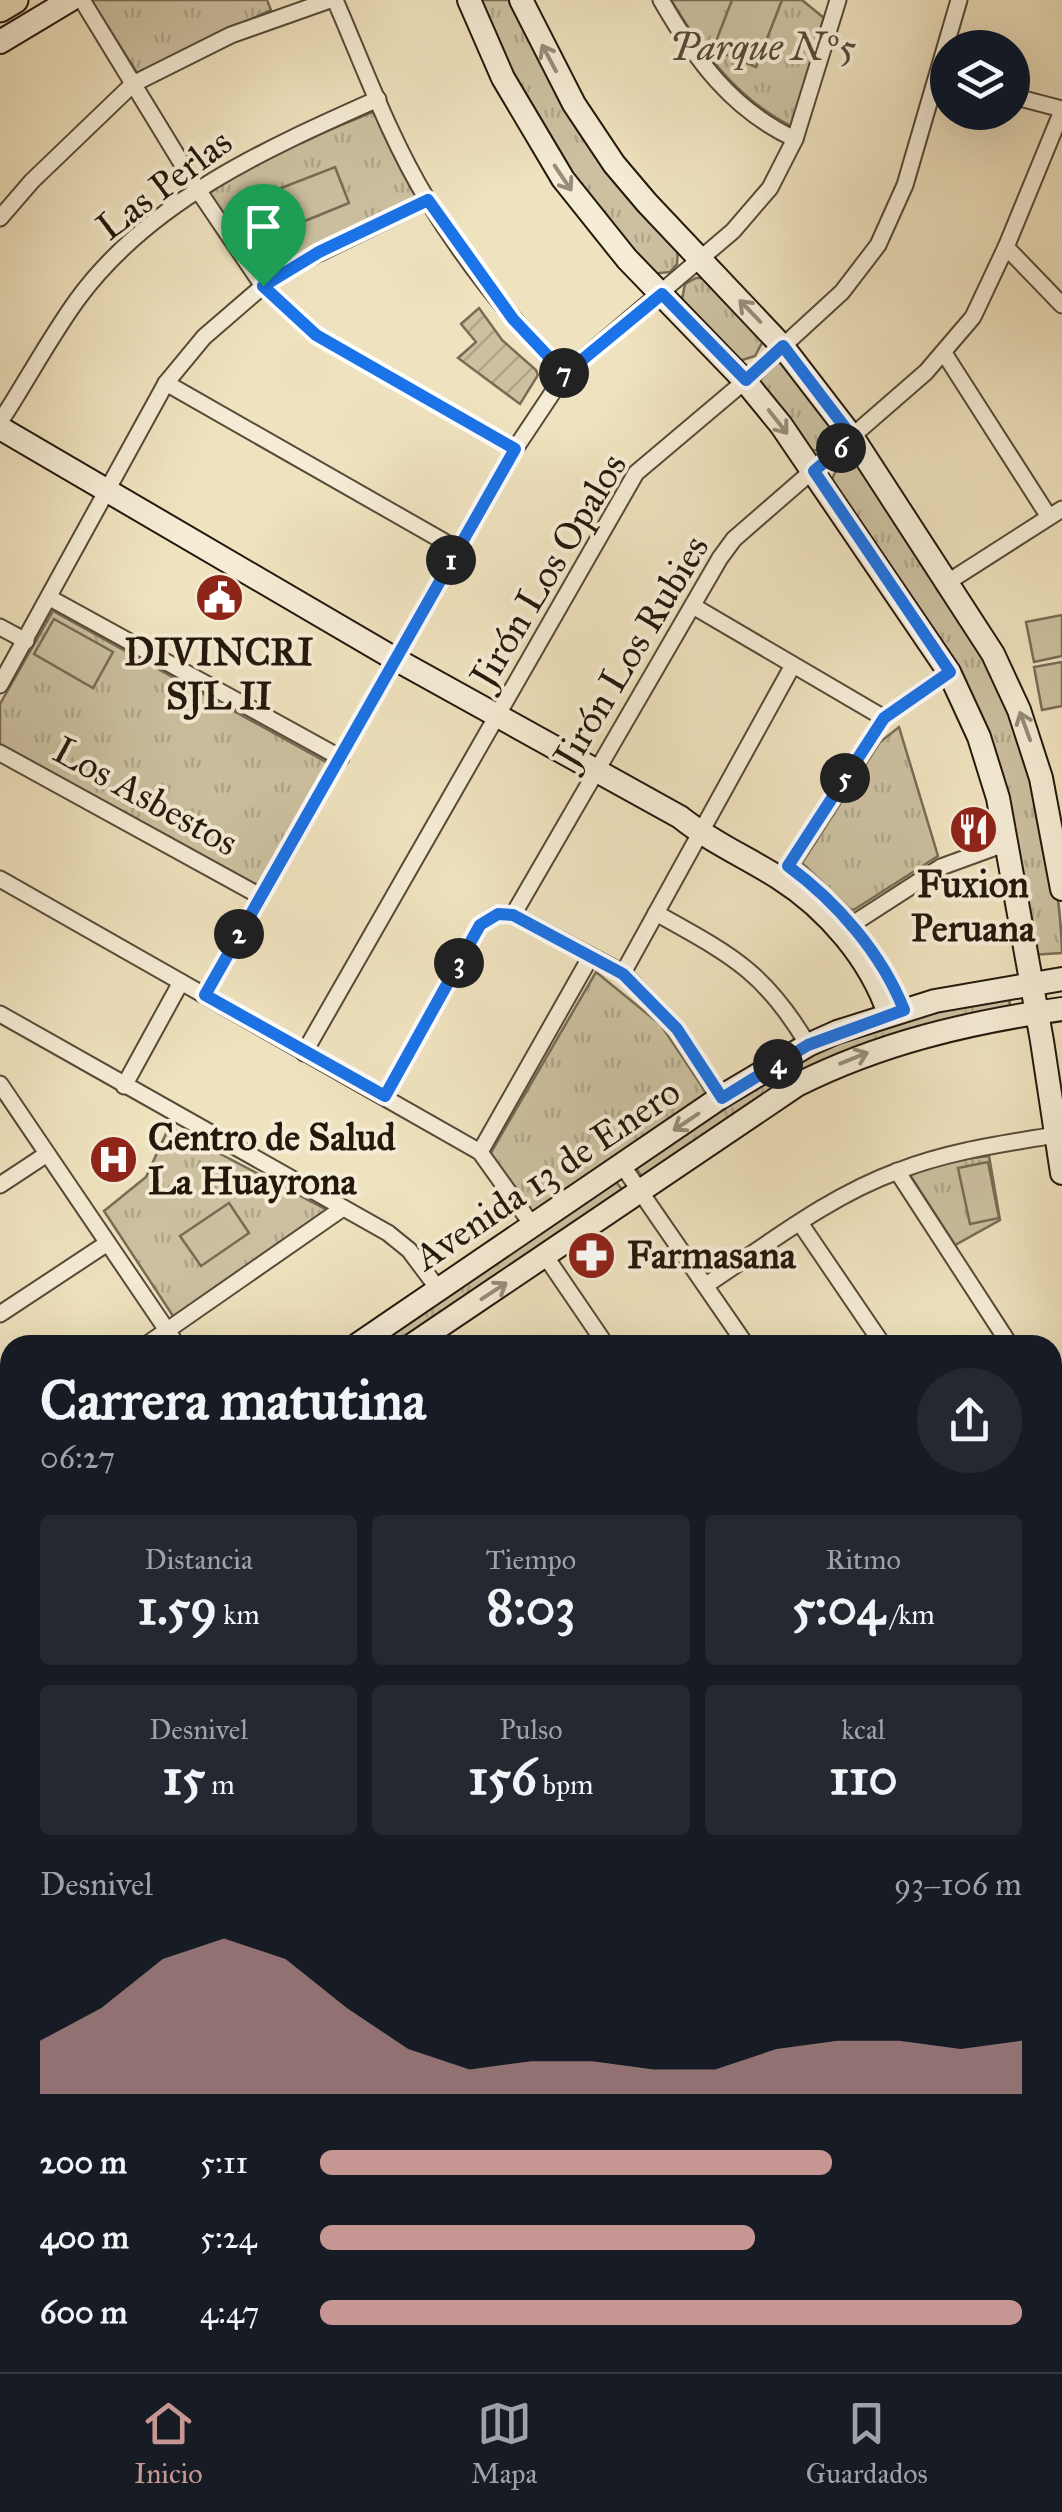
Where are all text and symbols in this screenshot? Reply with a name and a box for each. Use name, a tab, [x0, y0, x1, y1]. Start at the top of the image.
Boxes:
park label: Parque Nº5	[669, 24, 857, 70]
map controls	[930, 30, 1030, 130]
button: layers	[930, 30, 1030, 130]
one-way arrow	[538, 44, 558, 73]
street label: Las Perlas	[87, 118, 241, 250]
one-way arrow	[553, 164, 574, 192]
pin	[221, 184, 306, 287]
icon: arrive	[236, 199, 291, 254]
one-way arrow	[738, 300, 762, 324]
pin: 7	[539, 348, 589, 398]
text: 7	[557, 355, 571, 390]
one-way arrow	[767, 408, 789, 434]
pin: 6	[816, 423, 866, 473]
text: 6	[834, 430, 848, 465]
street label: Jirón Los Opalos	[458, 445, 637, 699]
street label: Jirón Los Rubies	[542, 527, 719, 779]
pin: 1	[426, 535, 476, 585]
text: 1	[445, 542, 457, 577]
public building icon: DIVINCRI SJL II	[193, 572, 245, 624]
place label: DIVINCRI SJL II	[124, 629, 314, 720]
one-way arrow	[1015, 712, 1033, 743]
street label: Los Asbestos	[46, 726, 246, 866]
pin: 5	[820, 753, 870, 803]
text: 5	[838, 760, 852, 795]
restaurant icon: Fuxion Peruana	[947, 804, 999, 856]
place label: Fuxion Peruana	[911, 861, 1036, 951]
pin: 2	[214, 909, 264, 959]
text: 2	[232, 916, 246, 951]
pin: 3	[434, 938, 484, 988]
text: 3	[453, 945, 465, 980]
pin: 4	[753, 1039, 803, 1089]
text: 4	[770, 1046, 786, 1081]
one-way arrow	[838, 1048, 869, 1066]
street label: Avenida 13 de Enero	[404, 1068, 689, 1281]
one-way arrow	[672, 1111, 700, 1132]
place label: Centro de Salud La Huayrona	[148, 1114, 397, 1204]
hospital icon: Centro de Salud La Huayrona	[87, 1133, 139, 1185]
pharmacy icon: Farmasana	[566, 1229, 618, 1281]
place label: Farmasana	[627, 1232, 797, 1278]
one-way arrow	[479, 1281, 507, 1302]
text: Carrera matutina	[40, 1367, 426, 1434]
button: share	[917, 1368, 1022, 1473]
text: 06:27	[40, 1438, 115, 1477]
text: Distancia	[145, 1542, 253, 1577]
text: Tiempo	[486, 1542, 576, 1577]
text: Ritmo	[826, 1542, 901, 1577]
text: 1.59	[138, 1577, 217, 1638]
text: 8:03	[487, 1577, 575, 1638]
text: 5:04	[792, 1577, 885, 1638]
text: km	[217, 1597, 260, 1632]
text: /km	[885, 1597, 935, 1632]
text: Desnivel	[149, 1712, 248, 1747]
text: Pulso	[499, 1712, 563, 1747]
text: kcal	[841, 1712, 885, 1747]
text: 15	[163, 1747, 205, 1808]
text: 156	[468, 1747, 537, 1808]
text: 110	[829, 1747, 898, 1808]
text: m	[205, 1767, 235, 1802]
text: bpm	[537, 1767, 594, 1802]
text: Desnivel	[40, 1865, 153, 1904]
text: 93–106 m	[894, 1865, 1022, 1904]
text: 200 m	[40, 2143, 127, 2182]
text: 5:11	[200, 2143, 248, 2182]
text: 400 m	[40, 2218, 129, 2257]
text: 5:24	[200, 2218, 257, 2257]
text: 600 m	[40, 2293, 127, 2332]
text: 4:47	[200, 2293, 259, 2332]
tab: Inicio	[134, 2396, 203, 2491]
tab: Mapa	[471, 2396, 537, 2491]
tab: Guardados	[806, 2396, 928, 2491]

